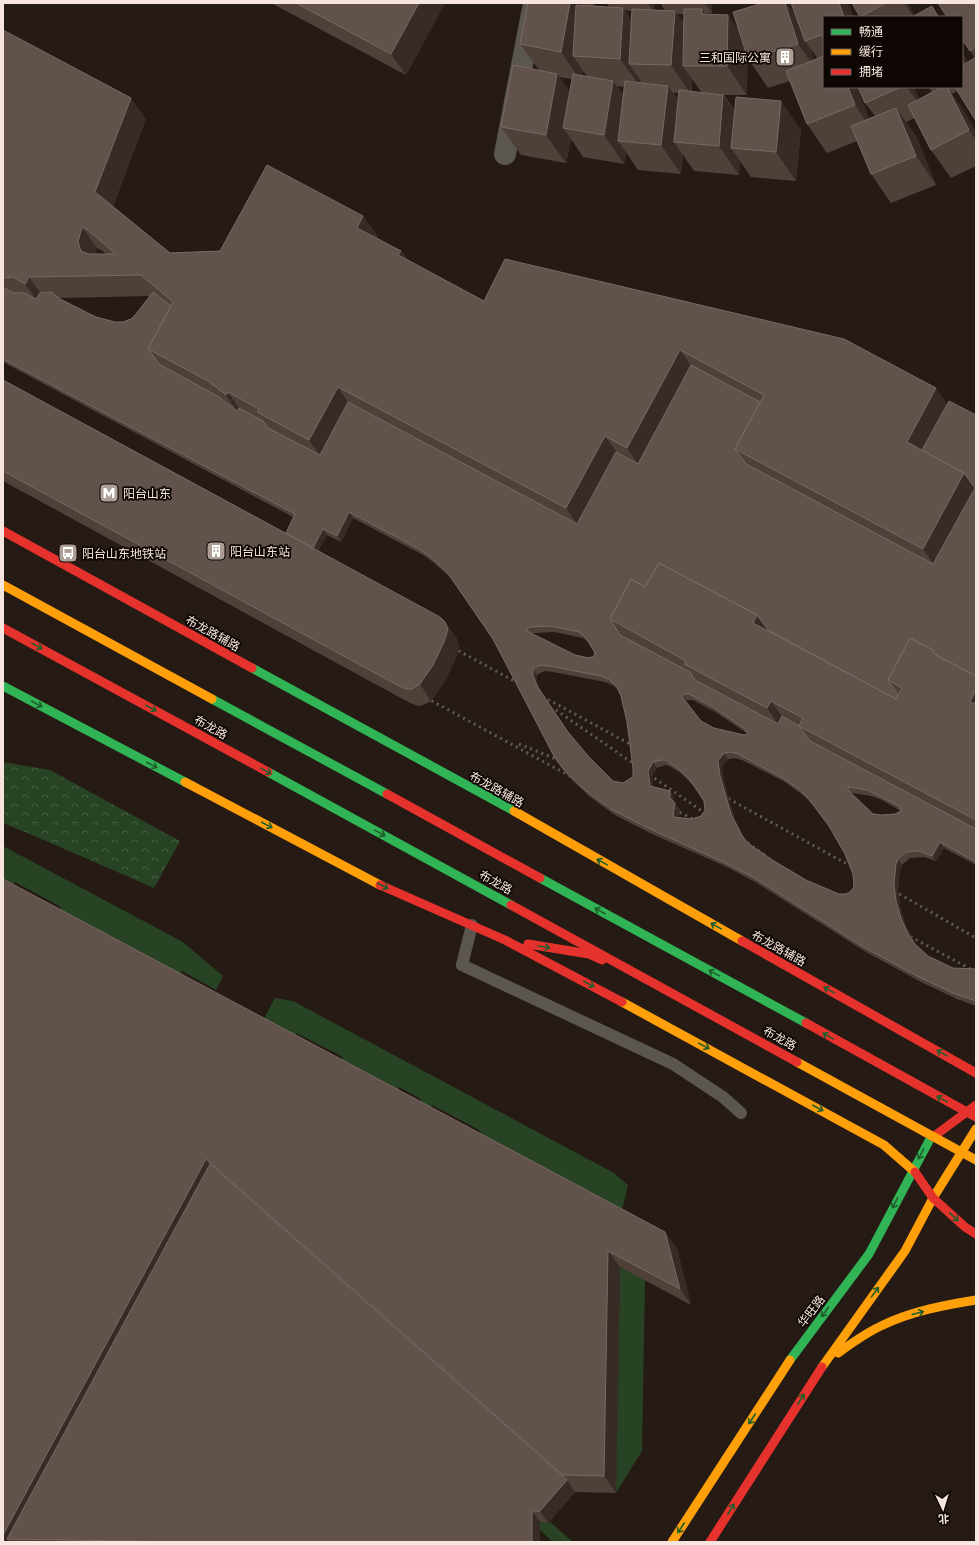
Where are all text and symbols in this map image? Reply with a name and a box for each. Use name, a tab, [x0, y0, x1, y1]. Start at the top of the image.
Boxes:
legend	[823, 16, 963, 88]
text: 畅通	[859, 24, 883, 39]
text: 缓行	[859, 44, 883, 59]
building icon: 三和国际公寓	[774, 46, 796, 68]
place label: 三和国际公寓	[699, 50, 771, 65]
text: 拥堵	[859, 64, 883, 79]
metro station icon: 阳台山东	[98, 482, 120, 504]
place label: 阳台山东	[123, 486, 171, 501]
building icon: 阳台山东站	[205, 540, 227, 562]
bus stop icon: 阳台山东地铁站	[57, 542, 79, 564]
place label: 阳台山东站	[230, 544, 290, 559]
place label: 阳台山东地铁站	[82, 546, 166, 561]
street label: 布龙路辅路	[183, 612, 243, 654]
one-way arrow	[31, 643, 43, 651]
one-way arrow	[31, 701, 43, 708]
one-way arrow	[145, 705, 157, 713]
street label: 布龙路	[192, 712, 230, 742]
one-way arrow	[146, 762, 158, 769]
one-way arrow	[260, 767, 272, 775]
street label: 布龙路辅路	[467, 768, 527, 810]
one-way arrow	[261, 822, 273, 830]
one-way arrow	[374, 829, 386, 837]
one-way arrow	[596, 857, 608, 865]
street label: 布龙路	[477, 867, 515, 897]
one-way arrow	[376, 883, 388, 890]
one-way arrow	[594, 906, 606, 914]
one-way arrow	[710, 921, 722, 929]
street label: 布龙路辅路	[749, 927, 809, 969]
one-way arrow	[537, 943, 550, 951]
one-way arrow	[708, 969, 720, 977]
one-way arrow	[583, 981, 595, 988]
one-way arrow	[823, 985, 835, 993]
street label: 布龙路	[761, 1023, 799, 1053]
one-way arrow	[822, 1032, 834, 1039]
one-way arrow	[698, 1043, 710, 1050]
one-way arrow	[936, 1049, 948, 1057]
one-way arrow	[936, 1094, 948, 1102]
one-way arrow	[812, 1104, 824, 1112]
one-way arrow	[917, 1148, 925, 1160]
one-way arrow	[891, 1197, 899, 1209]
one-way arrow	[949, 1212, 959, 1222]
one-way arrow	[871, 1287, 879, 1298]
street label: 华旺路	[794, 1292, 828, 1330]
one-way arrow	[821, 1306, 829, 1317]
one-way arrow	[911, 1309, 924, 1316]
one-way arrow	[797, 1394, 805, 1405]
one-way arrow	[747, 1413, 755, 1425]
north arrow	[923, 1489, 963, 1529]
one-way arrow	[727, 1504, 735, 1515]
text: 北	[938, 1512, 950, 1526]
one-way arrow	[677, 1522, 685, 1533]

